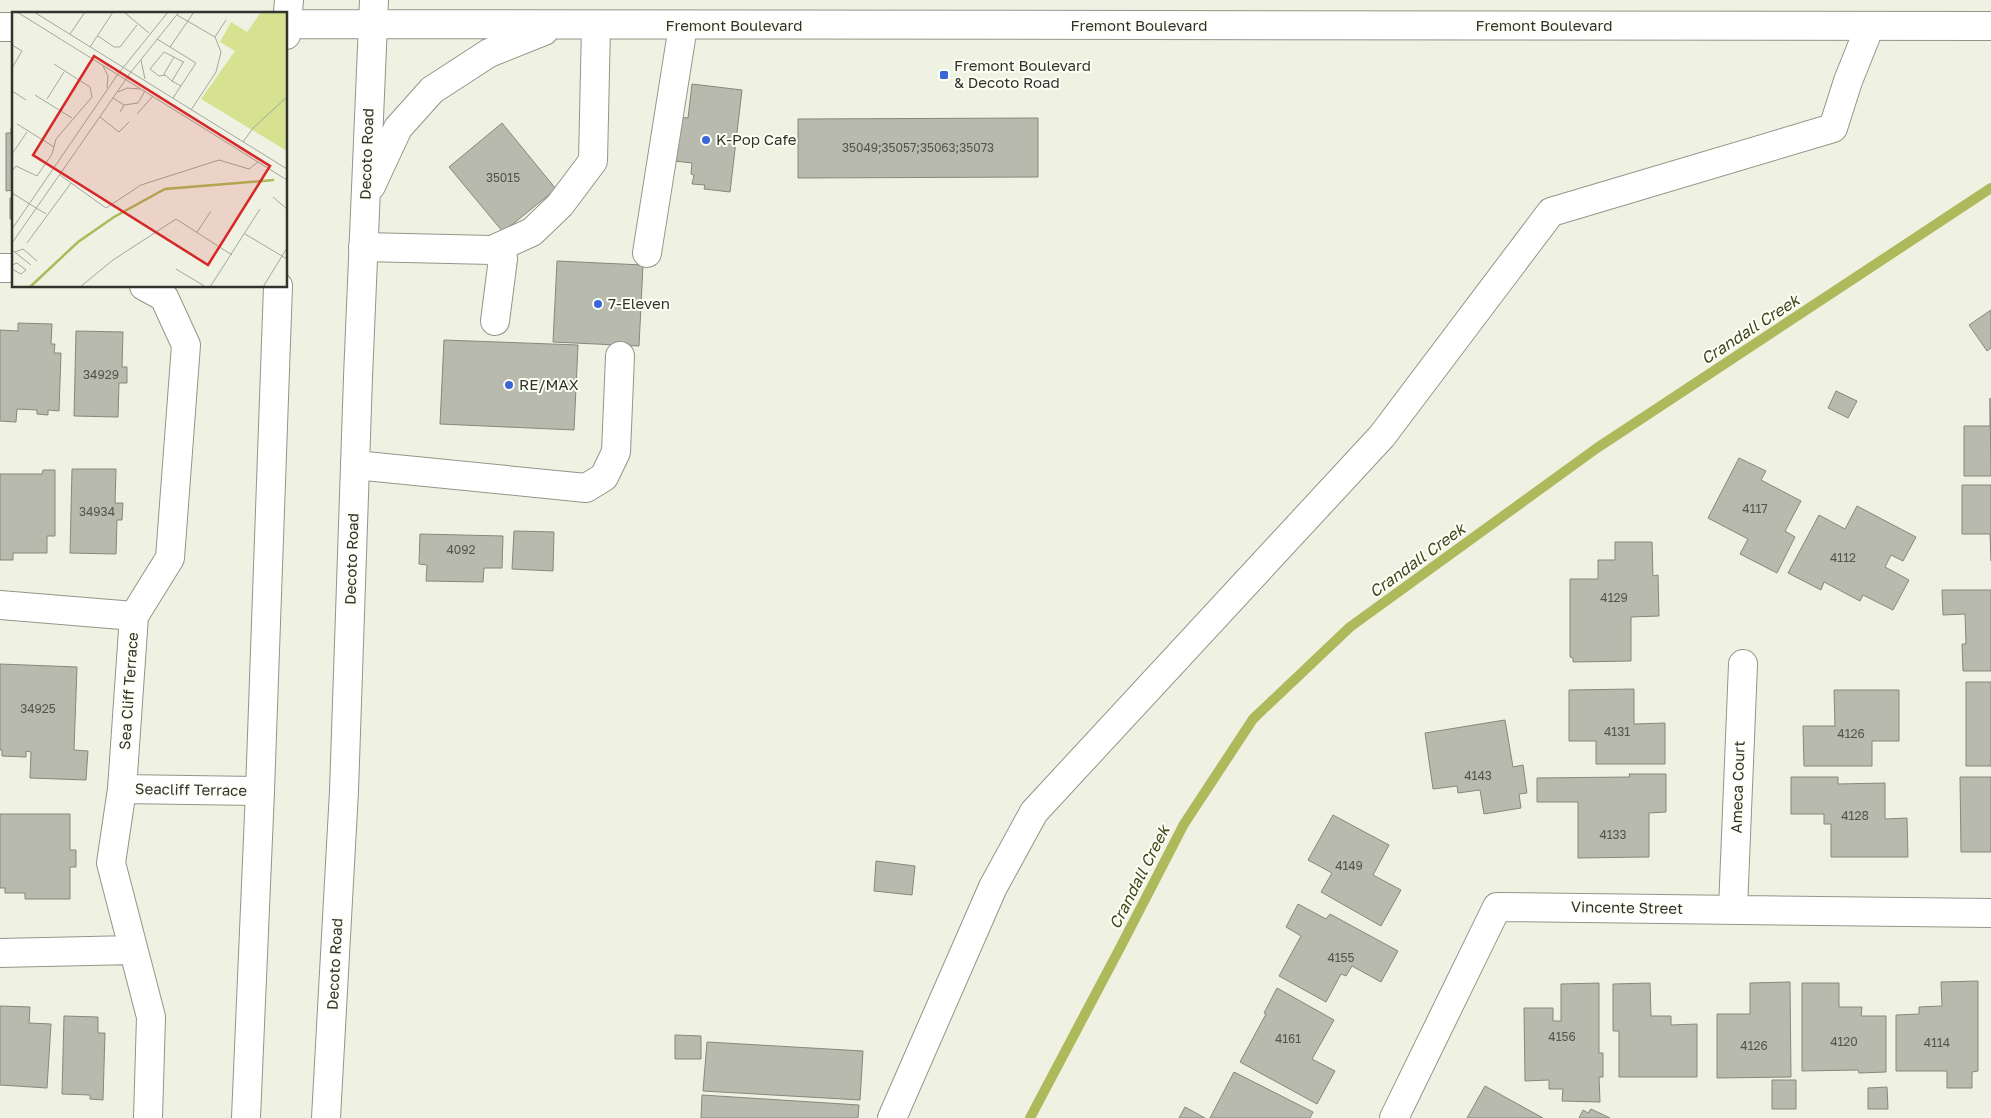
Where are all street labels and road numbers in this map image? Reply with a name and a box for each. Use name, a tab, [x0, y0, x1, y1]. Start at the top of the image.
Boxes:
street label: Fremont Boulevard	[666, 16, 802, 34]
street label: Fremont Boulevard	[1071, 16, 1207, 34]
street label: Fremont Boulevard	[1476, 16, 1612, 34]
street label: Decoto Road	[355, 108, 377, 200]
street label: Decoto Road	[340, 513, 362, 605]
street label: Sea Cliff Terrace	[115, 631, 141, 750]
street label: Ameca Court	[1726, 740, 1748, 834]
street label: Seacliff Terrace	[135, 779, 248, 799]
street label: Vincente Street	[1571, 897, 1683, 917]
street label: Decoto Road	[323, 918, 345, 1010]

